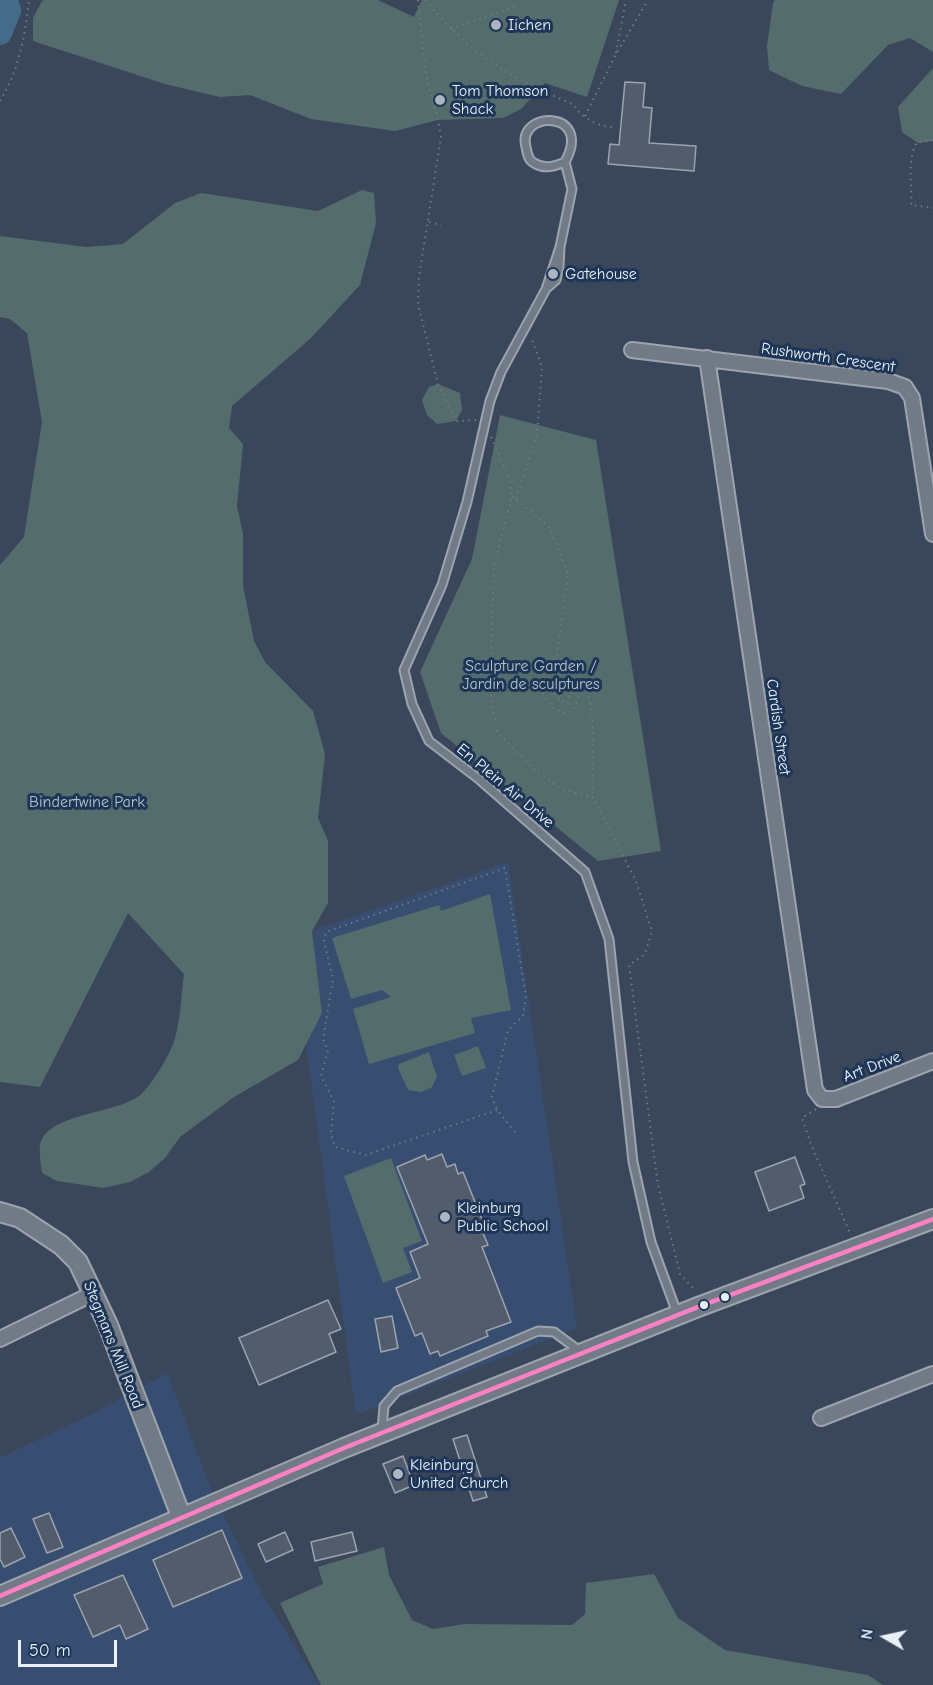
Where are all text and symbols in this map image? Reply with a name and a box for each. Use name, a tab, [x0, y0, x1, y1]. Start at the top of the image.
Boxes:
place label: Iichen	[508, 15, 551, 35]
marker: Iichen	[489, 18, 503, 32]
place label: Tom Thomson Shack	[452, 81, 548, 119]
marker: Tom Thomson Shack	[433, 93, 447, 107]
place label: Gatehouse	[565, 264, 637, 284]
marker: Gatehouse	[546, 267, 560, 281]
street label: Rushworth Crescent	[760, 339, 896, 377]
park label: Sculpture Garden / Jardin de sculptures	[462, 656, 600, 694]
street label: Cardish Street	[762, 678, 794, 776]
street label: En Plein Air Drive	[452, 740, 558, 832]
park label: Bindertwine Park	[29, 792, 145, 812]
street label: Art Drive	[841, 1047, 903, 1087]
place label: Kleinburg Public School	[457, 1198, 548, 1236]
marker: Kleinburg Public School	[438, 1210, 452, 1224]
street label: Stegmans Mill Road	[79, 1278, 147, 1412]
unlabelled marker	[719, 1291, 731, 1303]
unlabelled marker	[698, 1299, 710, 1311]
place label: Kleinburg United Church	[410, 1455, 508, 1493]
marker: Kleinburg United Church	[391, 1467, 405, 1481]
north arrow	[855, 1607, 915, 1667]
scale bar	[21, 1628, 120, 1666]
text: N	[858, 1628, 877, 1641]
text: 50 m	[29, 1640, 71, 1661]

